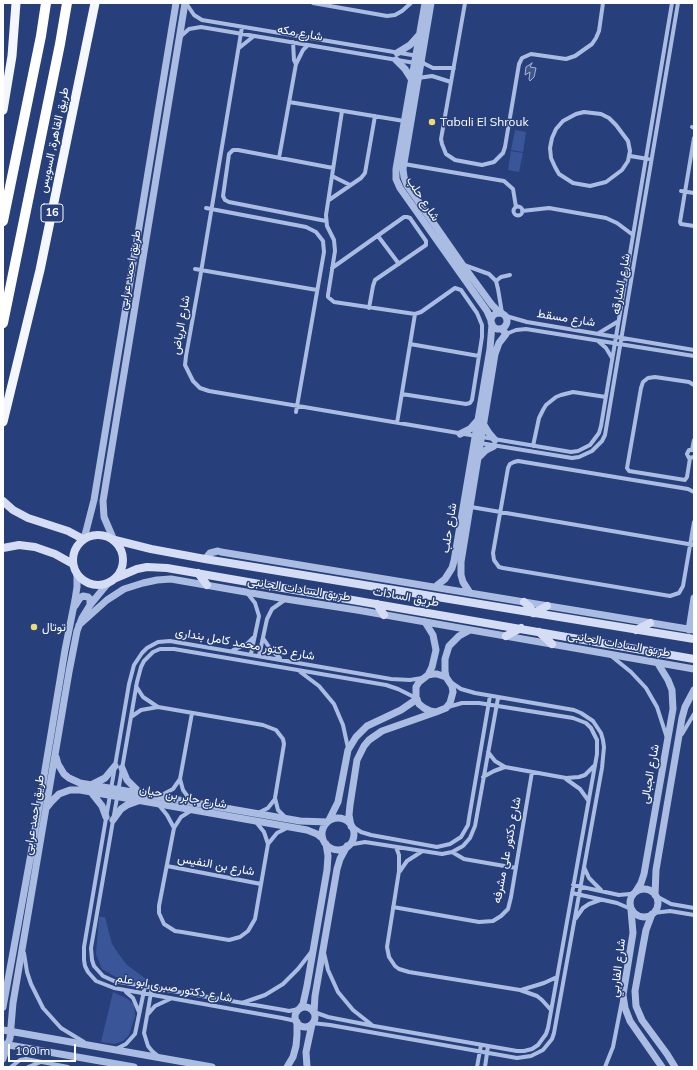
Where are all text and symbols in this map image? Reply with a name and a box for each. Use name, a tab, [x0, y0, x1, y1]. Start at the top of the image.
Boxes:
street label: شارع مكه	[276, 22, 324, 44]
street label: طريق القاهرة, السويس	[36, 86, 72, 194]
place label: Tabali El Shrouk	[440, 115, 529, 129]
marker: Tabali El Shrouk	[427, 117, 437, 127]
street label: شارع حلب	[403, 174, 443, 224]
road number: 16	[41, 204, 63, 222]
street label: طريق احمد عرابى	[116, 229, 144, 311]
street label: شارع الشارقه	[609, 252, 633, 316]
street label: شارع الرياض	[169, 294, 193, 356]
street label: شارع مسقط	[536, 306, 596, 330]
street label: شارع حلب	[438, 502, 460, 554]
street label: طريق السادات الجانبى	[246, 574, 352, 604]
street label: طريق السادات	[372, 584, 440, 610]
place label: توتال	[42, 620, 66, 634]
marker: توتال	[29, 622, 39, 632]
street label: شارع دكتور محمد كامل بندارى	[174, 625, 316, 663]
street label: طريق السادات الجانبى	[566, 628, 672, 660]
street label: شارع الجبالى	[638, 743, 662, 805]
street label: طريق احمد عرابى	[21, 774, 47, 856]
street label: شارع جابر بن حيان	[138, 782, 228, 812]
street label: شارع دكتور على مشرفه	[490, 796, 524, 904]
street label: شارع بن النفيس	[176, 851, 256, 879]
street label: شارع الفاربي	[607, 938, 629, 998]
street label: شارع دكتور صبرى ابو علم	[115, 971, 233, 1005]
scale bar	[10, 1036, 78, 1062]
text: 100 m	[15, 1043, 50, 1058]

